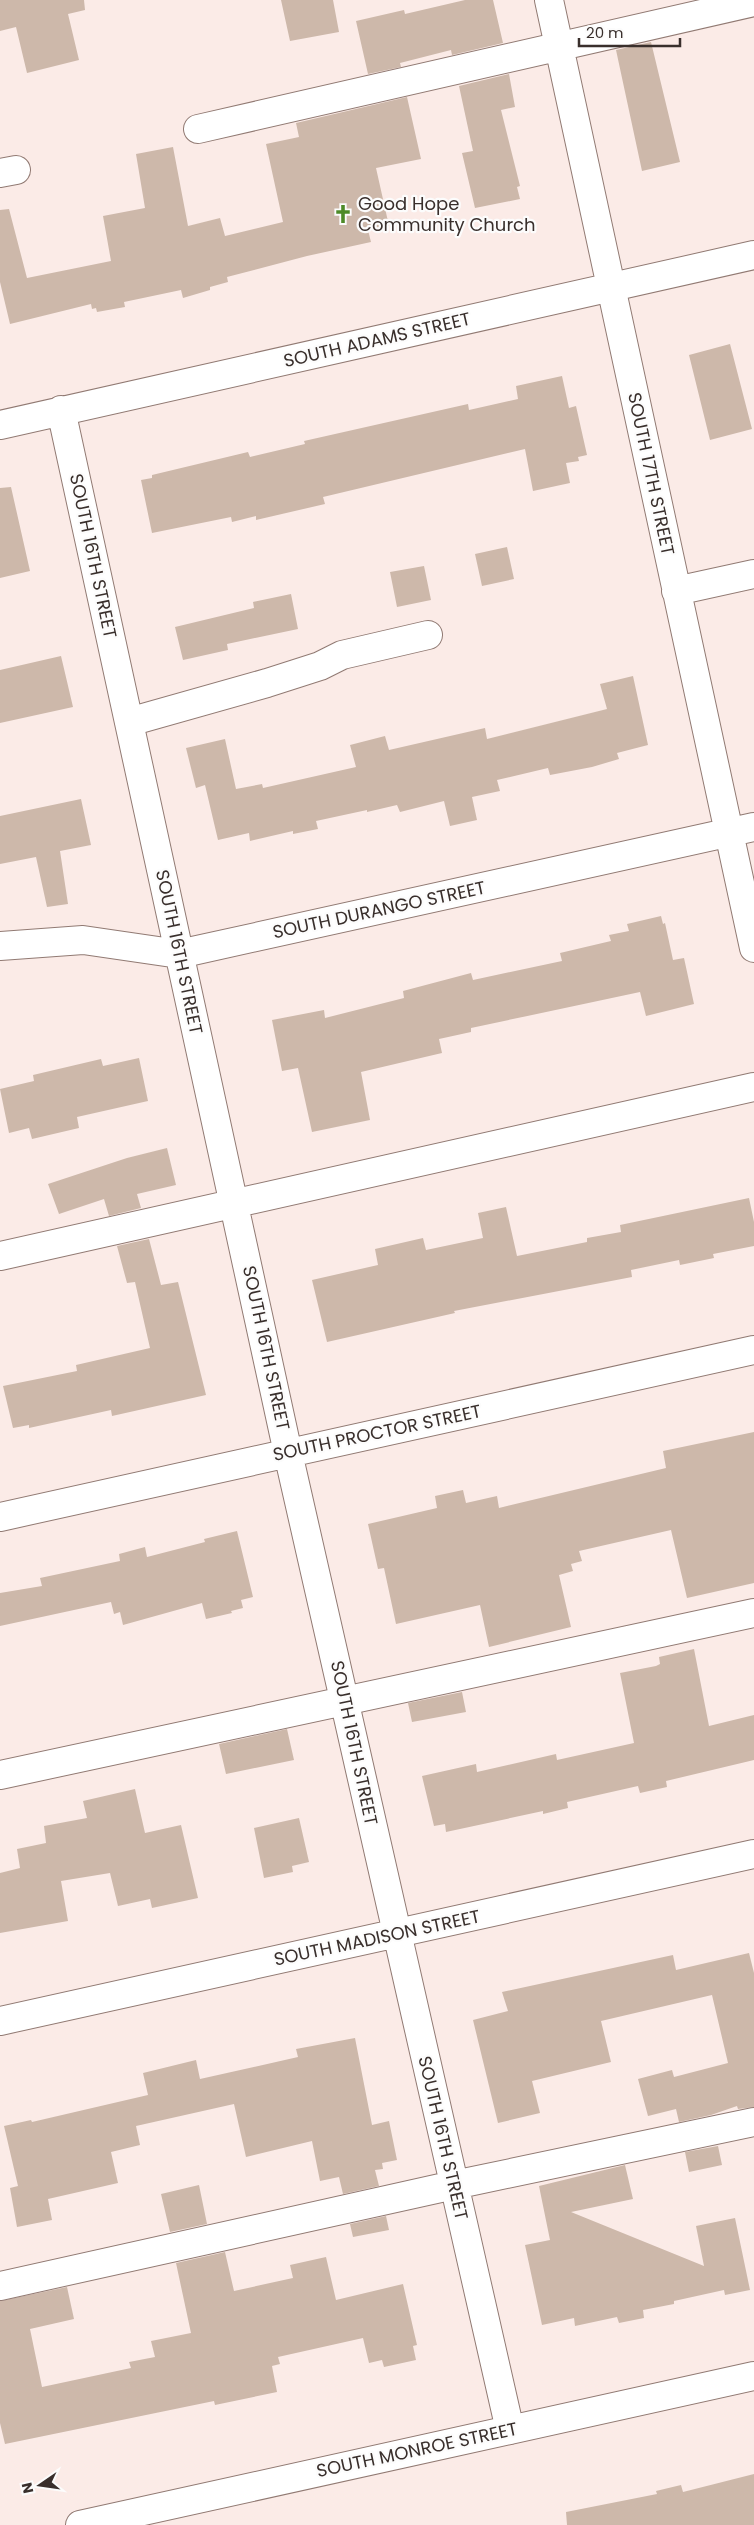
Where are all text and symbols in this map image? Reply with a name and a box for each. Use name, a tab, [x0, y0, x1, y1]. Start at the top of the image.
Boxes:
scale bar	[579, 15, 680, 47]
text: 20 m	[586, 22, 624, 43]
place label: Good Hope Community Church	[358, 191, 536, 237]
church icon: Good Hope Community Church	[332, 203, 354, 225]
street label: SOUTH ADAMS STREET	[281, 306, 473, 373]
street label: SOUTH 17TH STREET	[622, 390, 681, 558]
street label: SOUTH 16TH STREET	[64, 471, 123, 641]
street label: SOUTH 16TH STREET	[150, 867, 209, 1037]
street label: SOUTH DURANGO STREET	[270, 875, 488, 944]
street label: SOUTH 16TH STREET	[237, 1263, 296, 1433]
street label: SOUTH PROCTOR STREET	[270, 1398, 484, 1467]
street label: SOUTH 16TH STREET	[325, 1658, 384, 1828]
street label: SOUTH MADISON STREET	[271, 1903, 483, 1972]
street label: SOUTH 16TH STREET	[412, 2053, 475, 2223]
street label: SOUTH MONROE STREET	[314, 2416, 520, 2483]
north arrow	[15, 2460, 65, 2510]
text: N	[16, 2481, 38, 2495]

